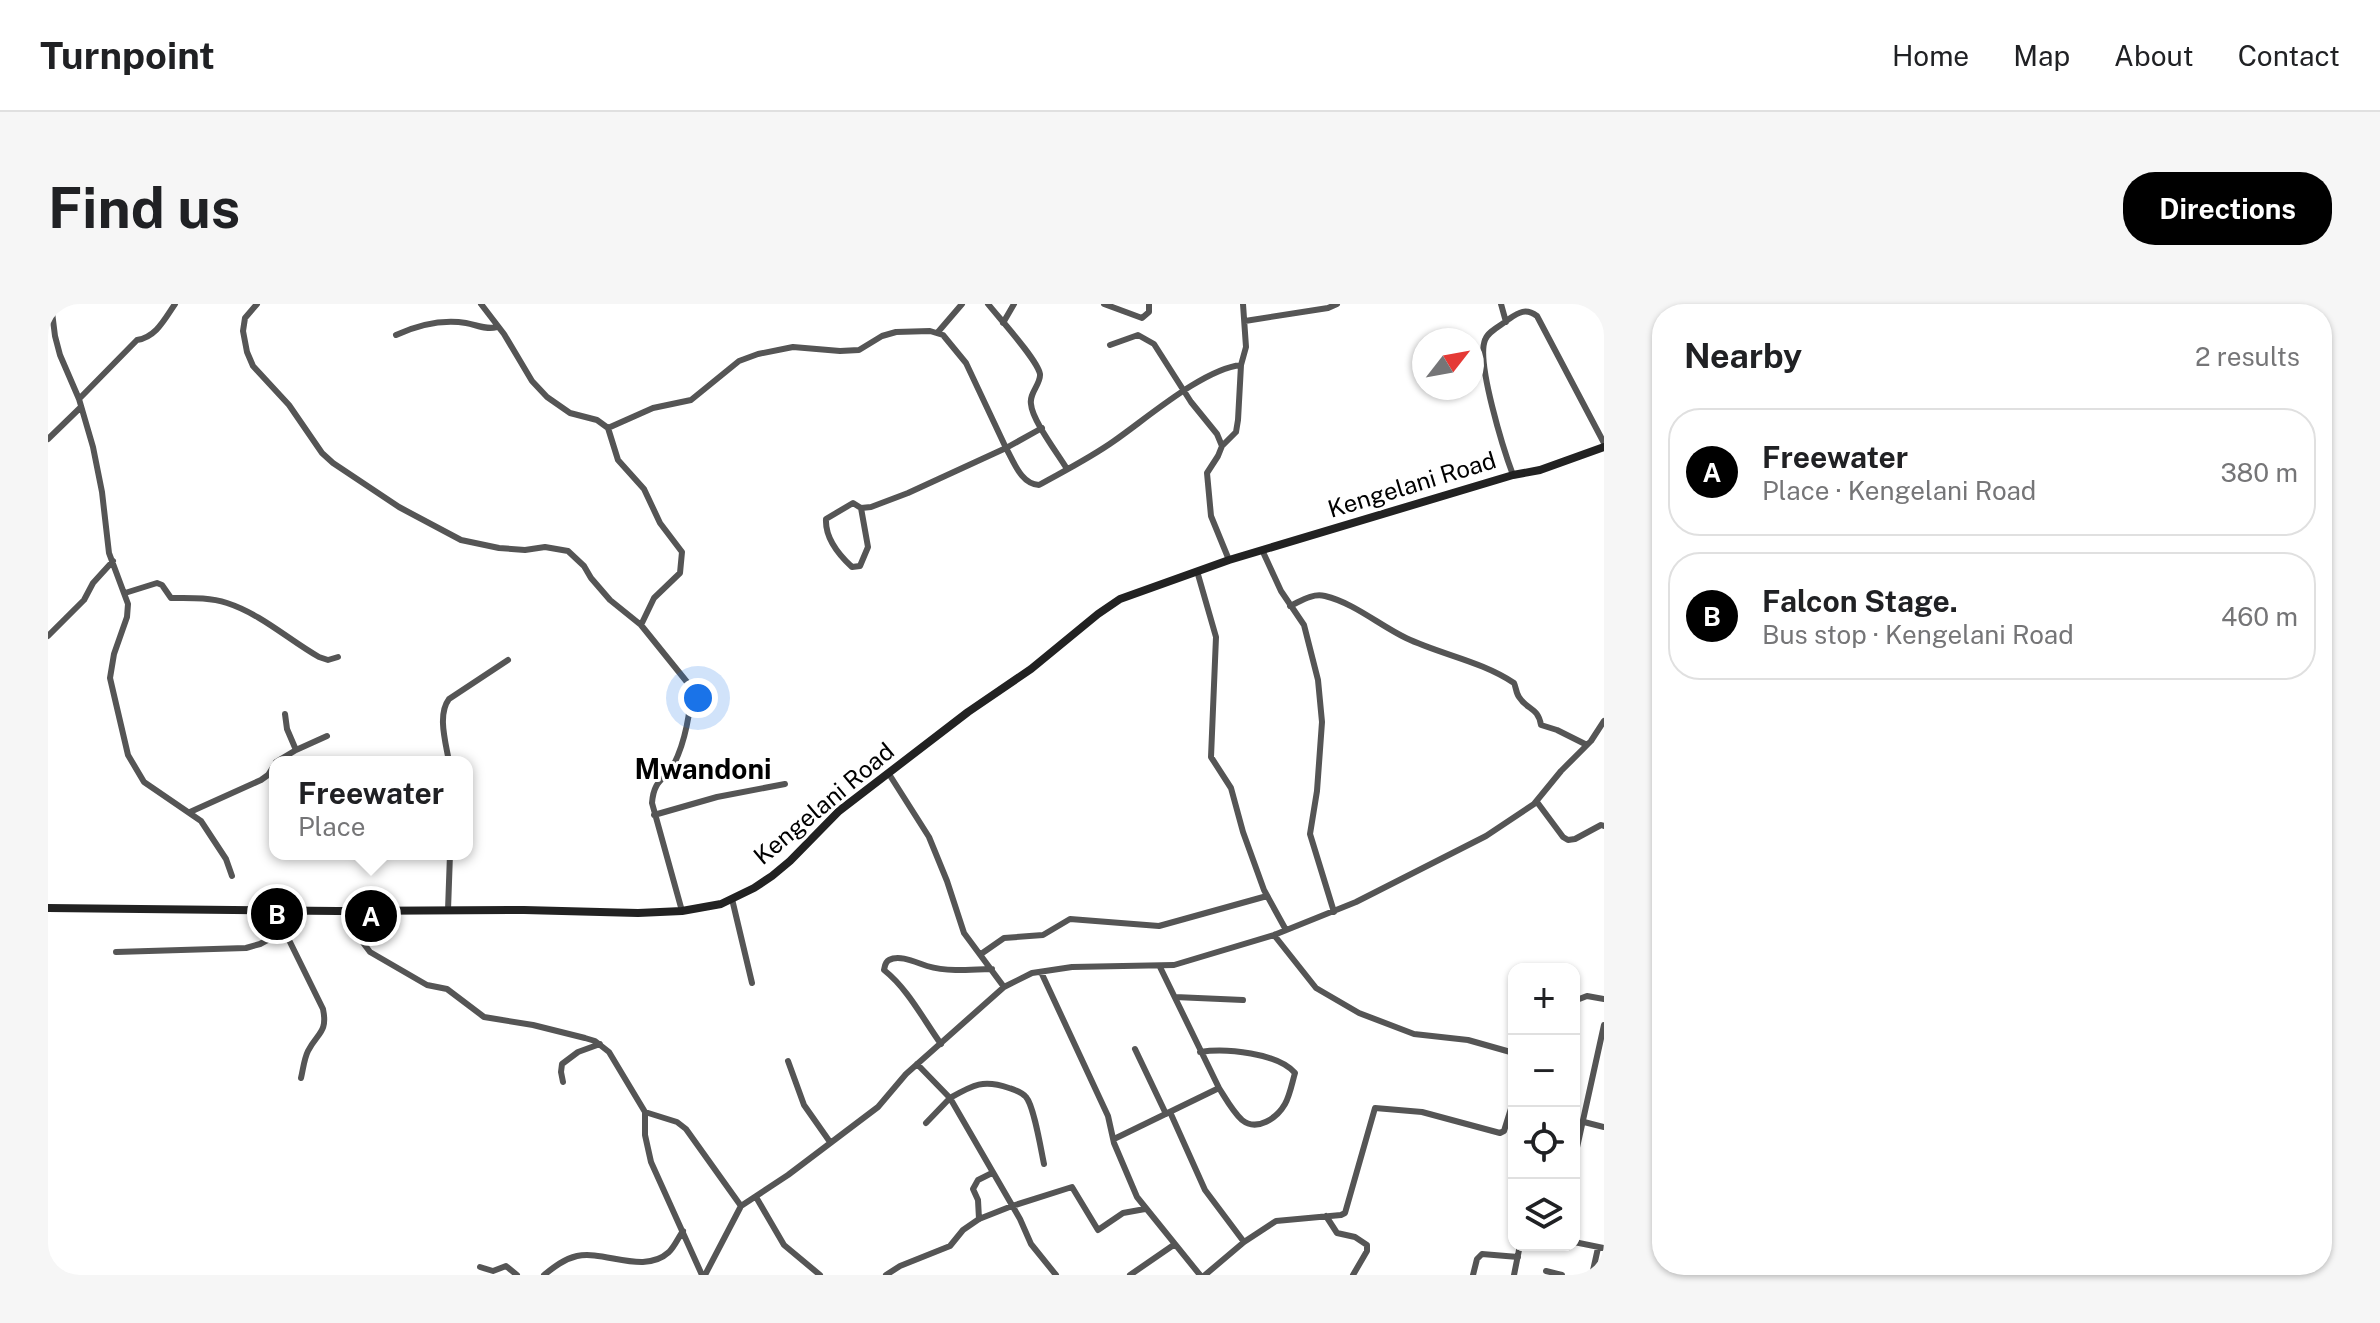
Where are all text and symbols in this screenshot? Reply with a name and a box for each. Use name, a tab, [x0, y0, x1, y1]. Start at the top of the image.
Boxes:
text: Turnpoint	[40, 33, 215, 78]
text: Home	[1892, 39, 1969, 72]
text: Map	[2013, 39, 2070, 72]
text: About	[2114, 39, 2194, 72]
text: Contact	[2238, 39, 2340, 72]
button: Directions	[2123, 172, 2332, 245]
text: Find us	[48, 175, 240, 241]
north arrow	[1412, 328, 1484, 400]
text: Nearby	[1684, 336, 1802, 376]
text: 2 results	[2195, 341, 2300, 372]
text: Freewater	[1762, 439, 1908, 475]
street label: Kengelani Road	[1324, 445, 1499, 523]
text: A	[1703, 457, 1721, 488]
text: 380 m	[2220, 457, 2298, 488]
text: Place · Kengelani Road	[1762, 475, 2036, 506]
text: Falcon Stage.	[1762, 583, 1958, 619]
text: B	[1703, 601, 1721, 632]
text: 460 m	[2221, 601, 2298, 632]
text: Bus stop · Kengelani Road	[1762, 619, 2074, 650]
your location	[678, 678, 718, 718]
street label: Kengelani Road	[748, 737, 899, 870]
district label: Mwandoni	[635, 752, 771, 785]
popup	[269, 756, 473, 860]
text: Freewater	[298, 775, 444, 811]
text: Place	[298, 811, 365, 842]
pin: B	[251, 884, 303, 944]
pin: A	[345, 886, 397, 946]
map controls	[1508, 963, 1580, 1251]
button: +	[1508, 963, 1580, 1035]
button: −	[1508, 1035, 1580, 1107]
button: locate	[1508, 1107, 1580, 1179]
button: layers	[1508, 1179, 1580, 1251]

